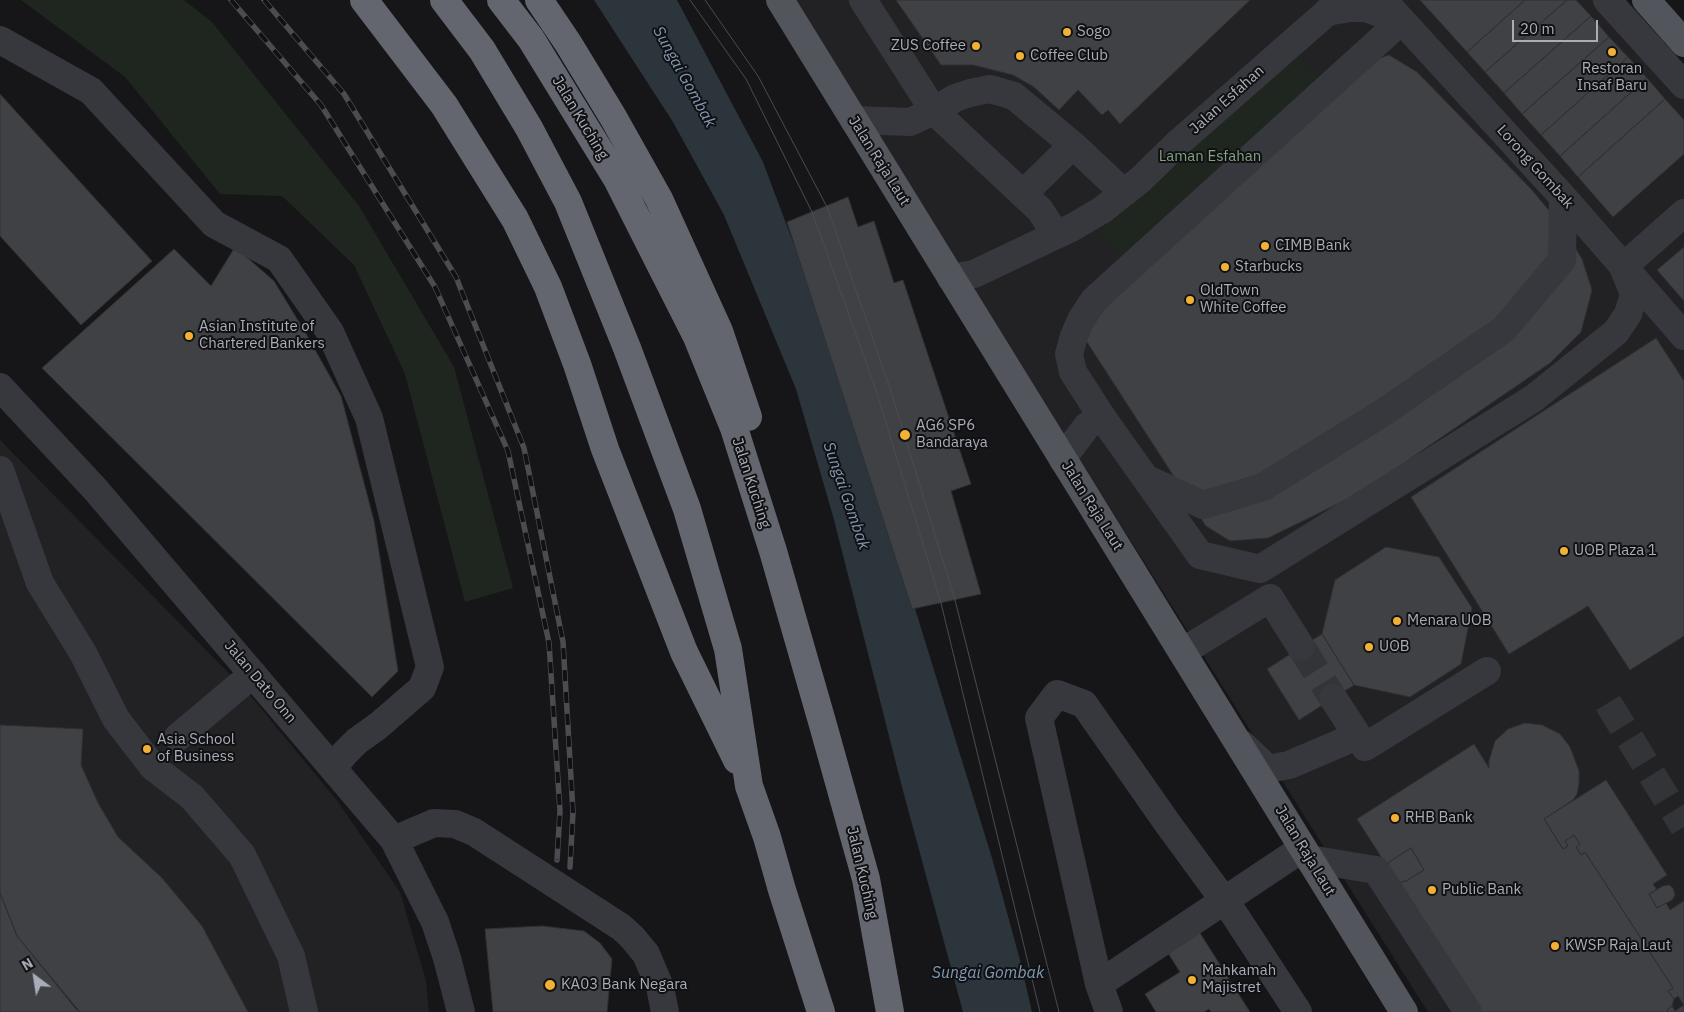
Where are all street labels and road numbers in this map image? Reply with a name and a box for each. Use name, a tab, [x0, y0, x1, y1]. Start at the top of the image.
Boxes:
street label: Jalan Esfahan	[1186, 62, 1268, 138]
street label: Jalan Kuching	[548, 73, 612, 163]
street label: Jalan Raja Laut	[844, 113, 914, 209]
street label: Lorong Gombak	[1493, 122, 1577, 212]
street label: Jalan Kuching	[728, 436, 774, 530]
street label: Jalan Raja Laut	[1057, 458, 1127, 554]
street label: Jalan Dato Onn	[220, 637, 300, 727]
street label: Jalan Raja Laut	[1271, 803, 1339, 899]
street label: Jalan Kuching	[843, 825, 881, 921]

